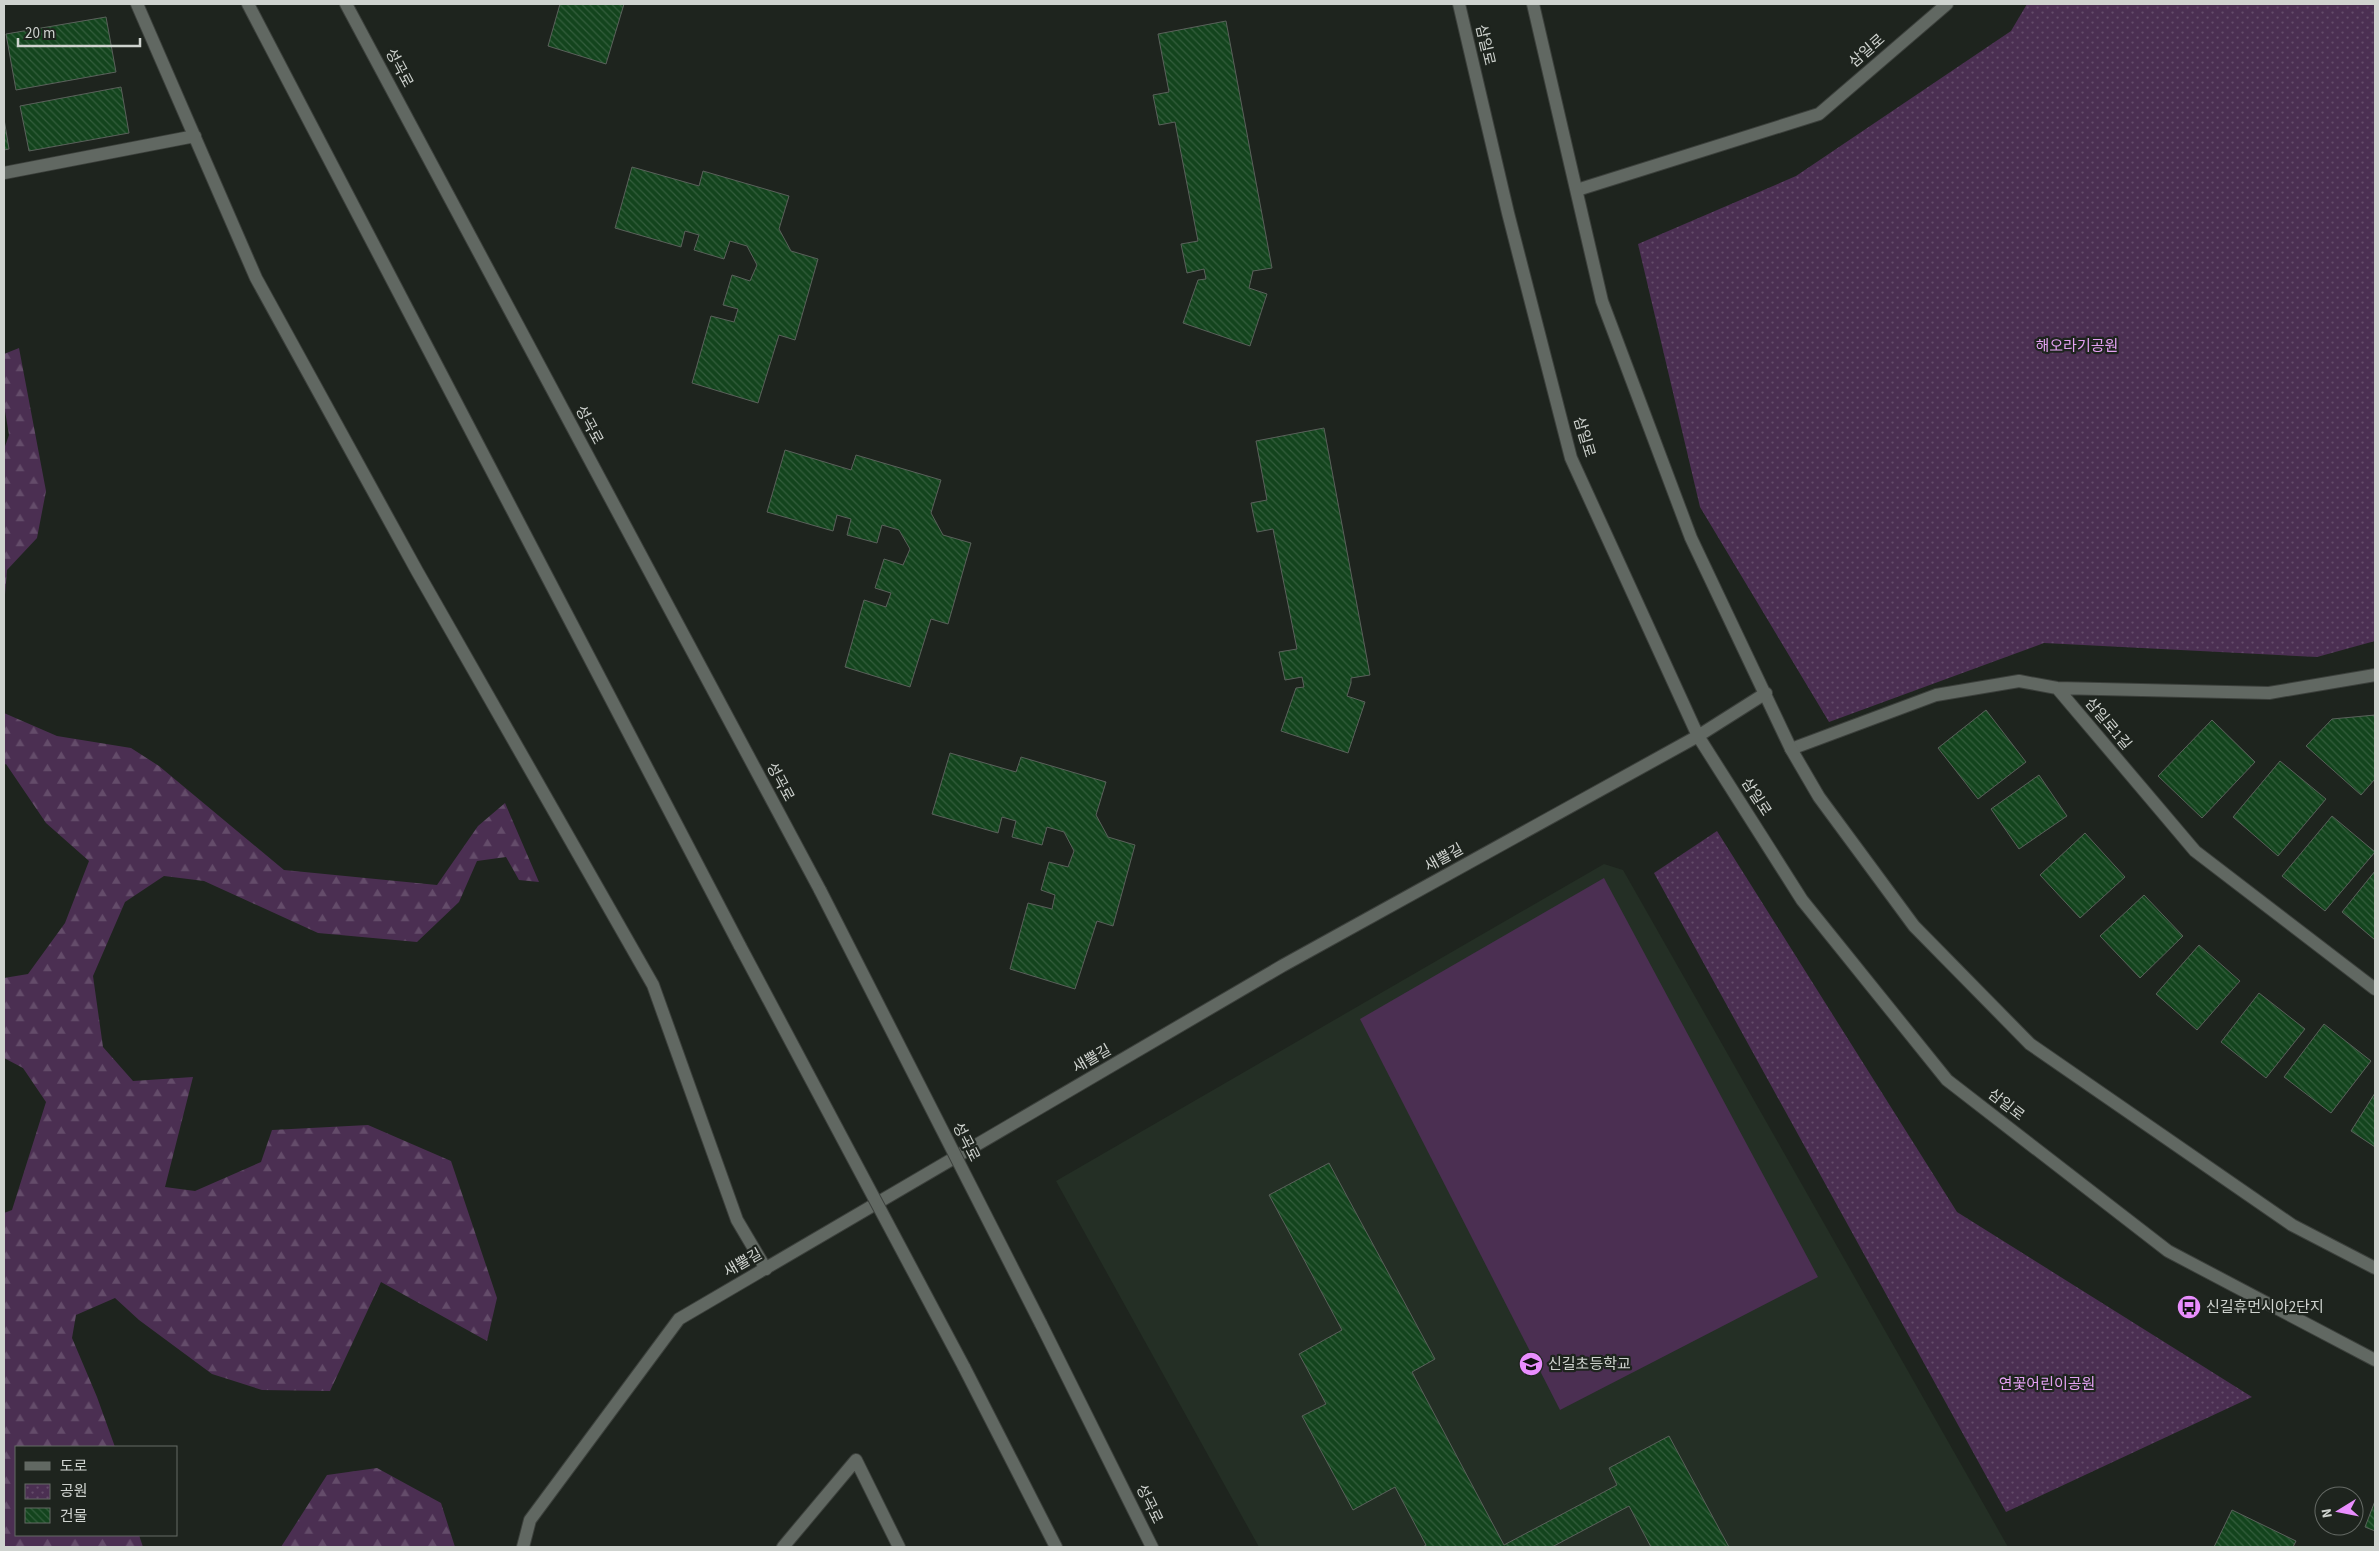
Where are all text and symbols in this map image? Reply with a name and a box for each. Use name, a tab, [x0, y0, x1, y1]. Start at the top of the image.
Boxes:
scale bar	[18, 15, 140, 47]
street label: 삼일로	[1470, 22, 1500, 68]
text: 20 m	[25, 23, 55, 44]
street label: 삼일로	[1844, 29, 1890, 73]
street label: 성곡로	[380, 45, 418, 91]
park label: 해오라기공원	[2036, 336, 2118, 357]
street label: 성곡로	[570, 402, 608, 448]
street label: 삼일로	[1568, 414, 1600, 460]
street label: 삼일로1길	[2080, 693, 2136, 755]
street label: 성곡로	[761, 759, 799, 805]
street label: 삼일로	[1736, 774, 1776, 820]
street label: 새뿔길	[1421, 839, 1467, 877]
street label: 새뿔길	[1069, 1040, 1115, 1078]
street label: 삼일로	[1983, 1084, 2029, 1126]
street label: 성곡로	[947, 1119, 985, 1165]
street label: 새뿔길	[720, 1244, 766, 1282]
bus stop icon: 신길휴먼시아2단지	[2176, 1294, 2202, 1320]
place label: 신길휴먼시아2단지	[2206, 1297, 2324, 1318]
school or university icon: 신길초등학교	[1518, 1351, 1544, 1377]
place label: 신길초등학교	[1548, 1354, 1631, 1375]
park label: 연꽃어린이공원	[1999, 1374, 2095, 1395]
legend	[15, 1446, 178, 1536]
text: 도로	[60, 1456, 88, 1477]
text: 공원	[60, 1481, 88, 1502]
street label: 성곡로	[1130, 1481, 1168, 1527]
north arrow	[2314, 1486, 2364, 1536]
text: 건물	[60, 1506, 88, 1527]
text: N	[2317, 1507, 2338, 1519]

